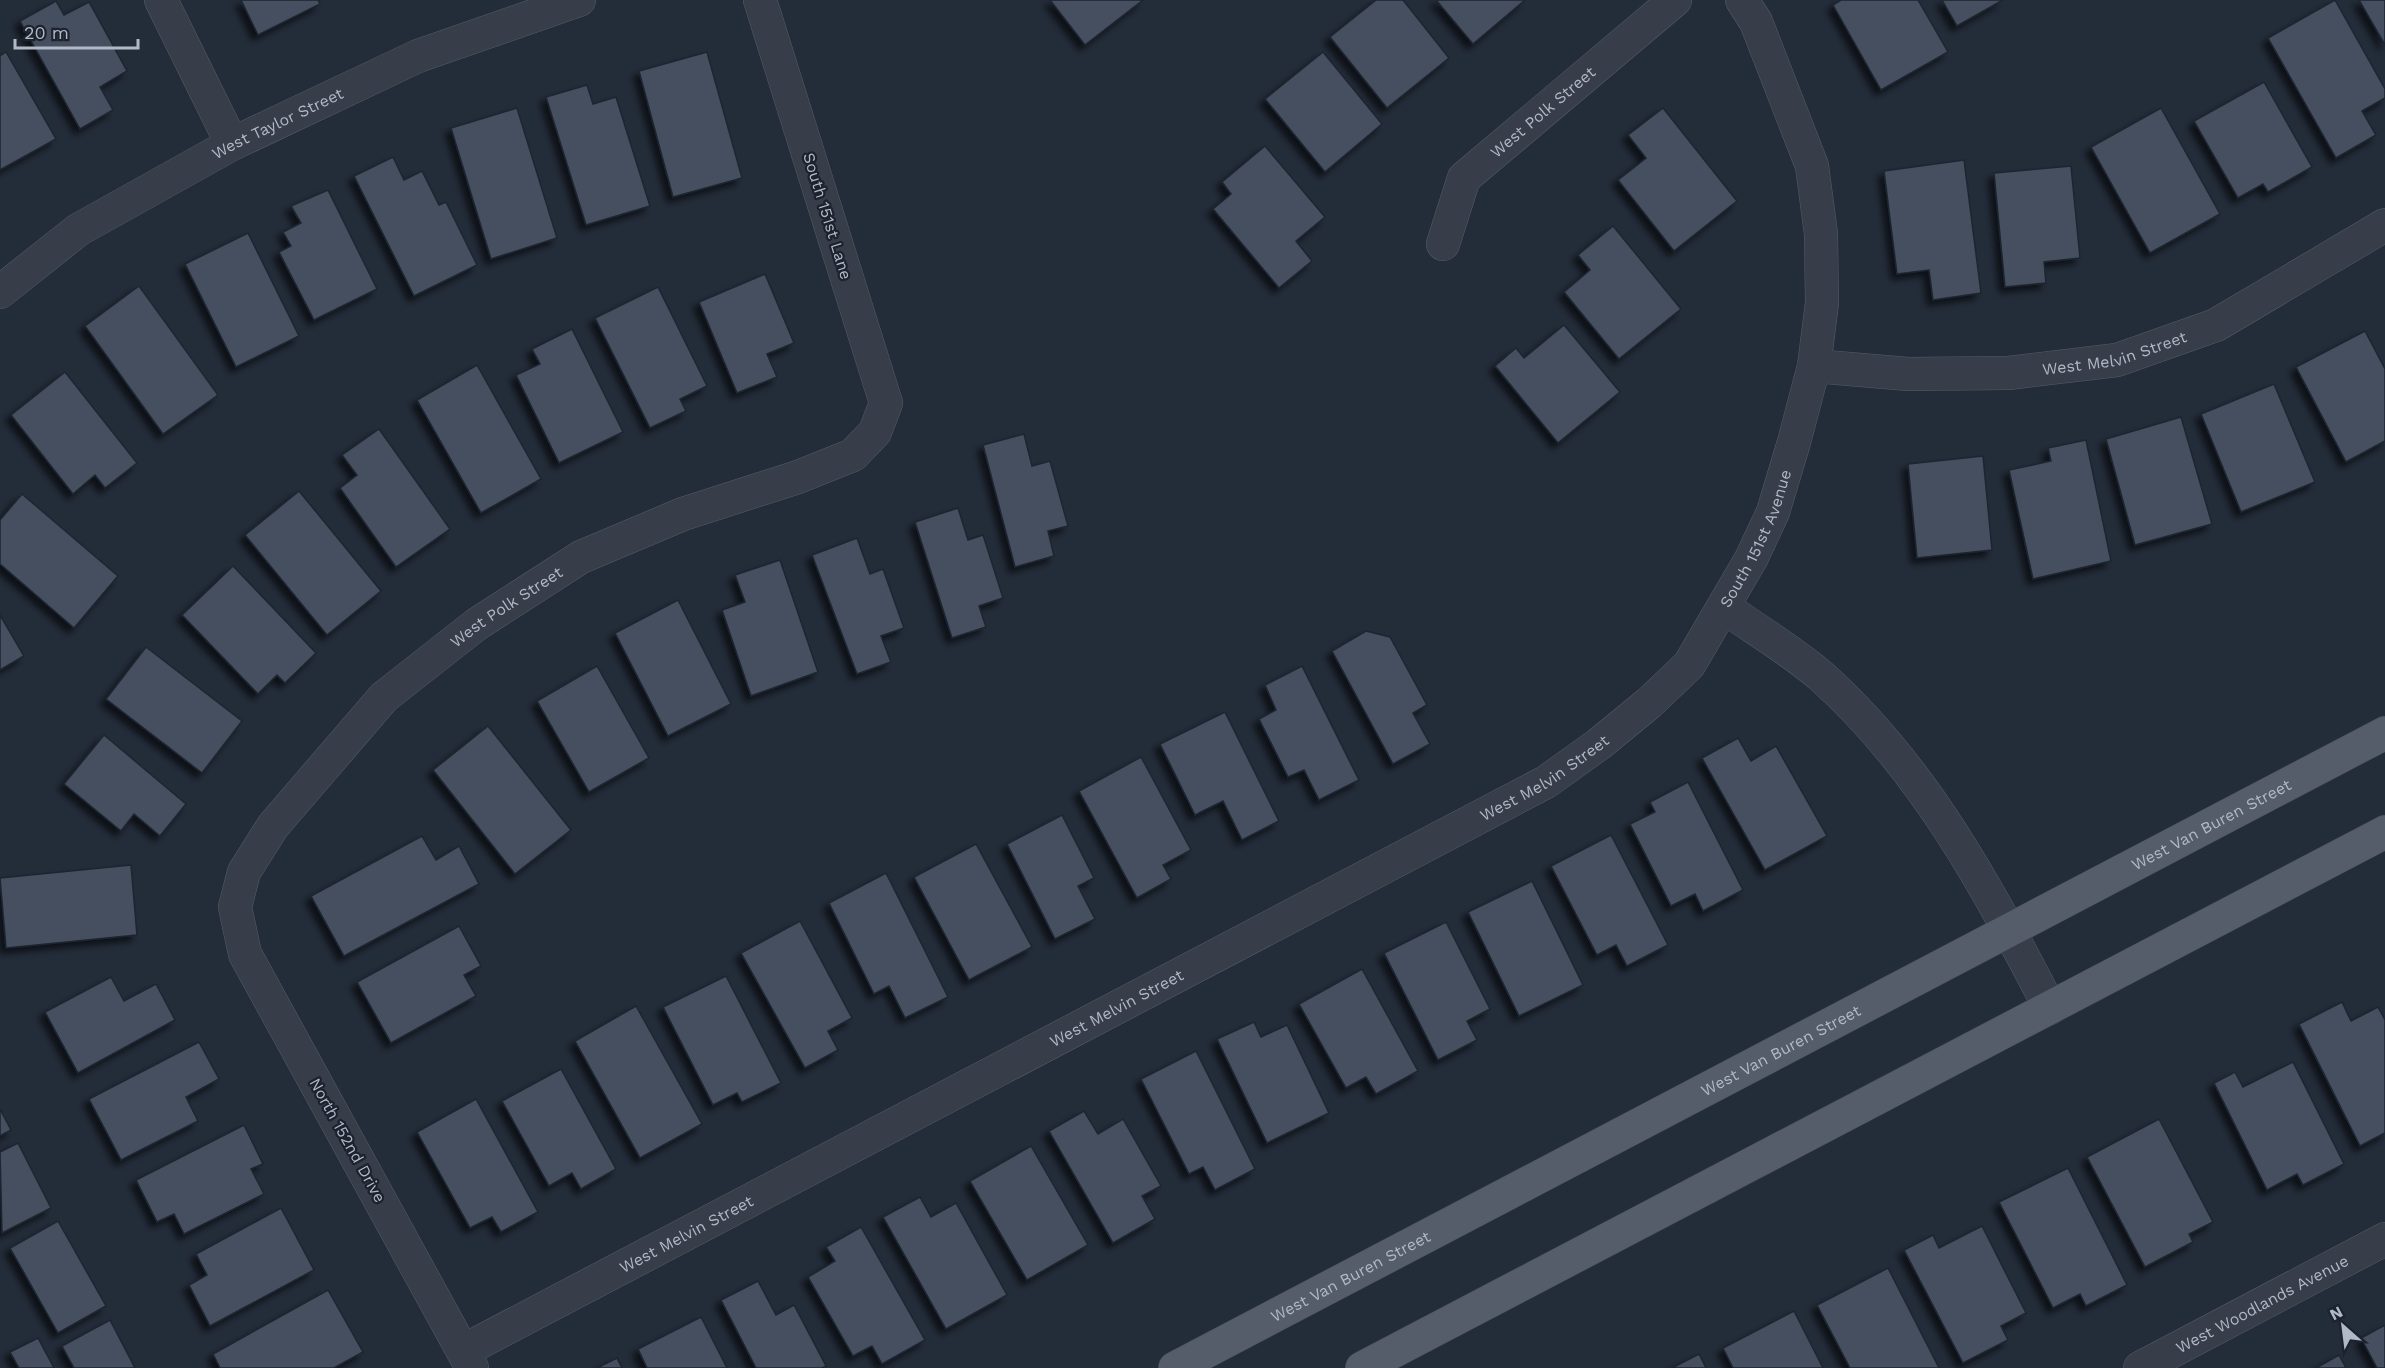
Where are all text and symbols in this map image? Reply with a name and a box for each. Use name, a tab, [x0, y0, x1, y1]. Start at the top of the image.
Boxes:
scale bar	[15, 12, 138, 50]
text: 20 m	[24, 22, 69, 43]
street label: West Polk Street	[1487, 62, 1599, 162]
street label: West Taylor Street	[209, 84, 347, 163]
street label: South 151st Lane	[799, 150, 856, 282]
street label: West Melvin Street	[2041, 327, 2189, 379]
street label: South 151st Avenue	[1716, 467, 1795, 611]
street label: West Polk Street	[446, 562, 566, 651]
street label: West Melvin Street	[1477, 731, 1613, 825]
street label: West Van Buren Street	[2128, 775, 2294, 874]
street label: West Melvin Street	[1047, 965, 1187, 1051]
street label: West Van Buren Street	[1698, 1001, 1864, 1100]
street label: North 152nd Drive	[306, 1075, 390, 1206]
street label: West Melvin Street	[616, 1191, 757, 1277]
street label: West Van Buren Street	[1268, 1227, 1434, 1326]
street label: West Woodlands Avenue	[2173, 1251, 2352, 1357]
north arrow	[2313, 1296, 2373, 1356]
text: N	[2326, 1302, 2346, 1324]

